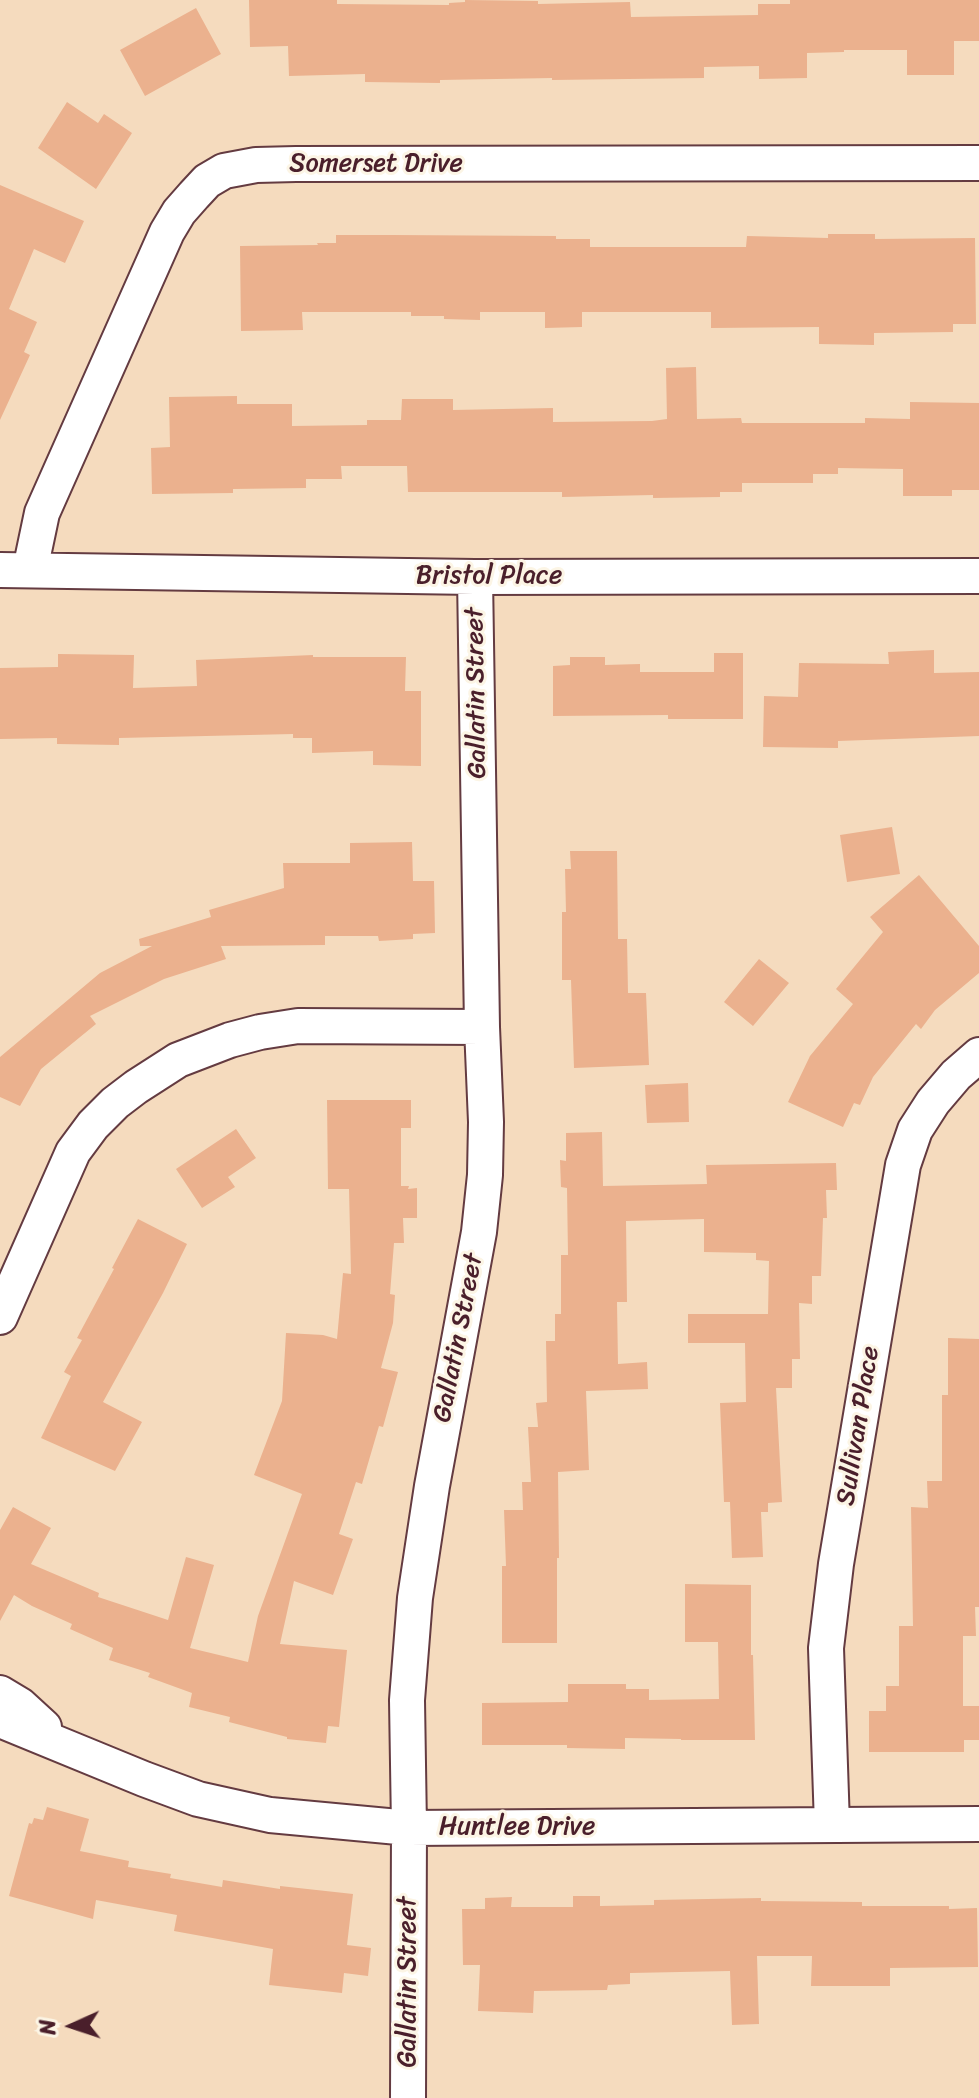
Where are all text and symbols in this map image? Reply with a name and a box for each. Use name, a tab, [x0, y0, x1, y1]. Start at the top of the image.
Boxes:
street label: Somerset Drive	[289, 148, 463, 180]
street label: Bristol Place	[416, 560, 562, 592]
street label: Gallatin Street	[460, 607, 494, 779]
street label: Gallatin Street	[427, 1251, 491, 1425]
street label: Sullivan Place	[831, 1344, 887, 1508]
street label: Huntlee Drive	[439, 1811, 595, 1843]
street label: Gallatin Street	[392, 1896, 424, 2068]
north arrow	[32, 1986, 112, 2066]
text: N	[28, 2019, 67, 2036]

